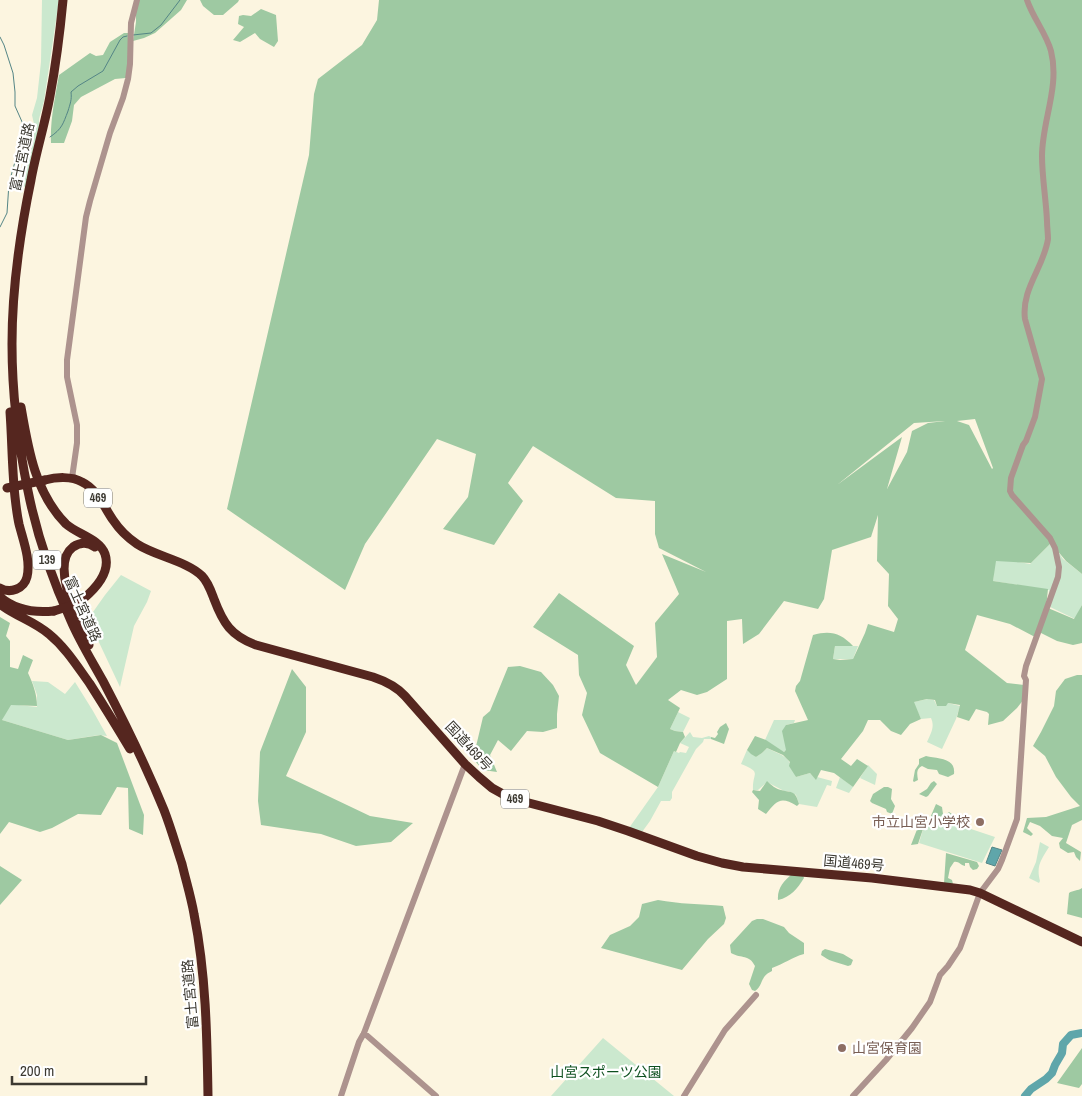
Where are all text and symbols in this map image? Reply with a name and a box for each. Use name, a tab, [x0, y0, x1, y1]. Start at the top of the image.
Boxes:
street label: 富士宮道路	[6, 121, 38, 193]
road number: 469	[84, 488, 112, 508]
road number: 139	[33, 550, 61, 570]
street label: 富士宮道路	[61, 573, 105, 645]
street label: 国道469号	[442, 717, 496, 775]
road number: 469	[501, 790, 529, 809]
place label: 市立山宮小学校	[872, 813, 970, 831]
marker: 市立山宮小学校	[974, 816, 986, 828]
street label: 国道469号	[823, 851, 885, 875]
street label: 富士宮道路	[178, 958, 202, 1030]
place label: 山宮保育園	[852, 1039, 922, 1057]
marker: 山宮保育園	[836, 1042, 848, 1054]
scale bar	[12, 1054, 146, 1086]
text: 200 m	[20, 1060, 54, 1081]
park label: 山宮スポーツ公園	[550, 1063, 662, 1081]

